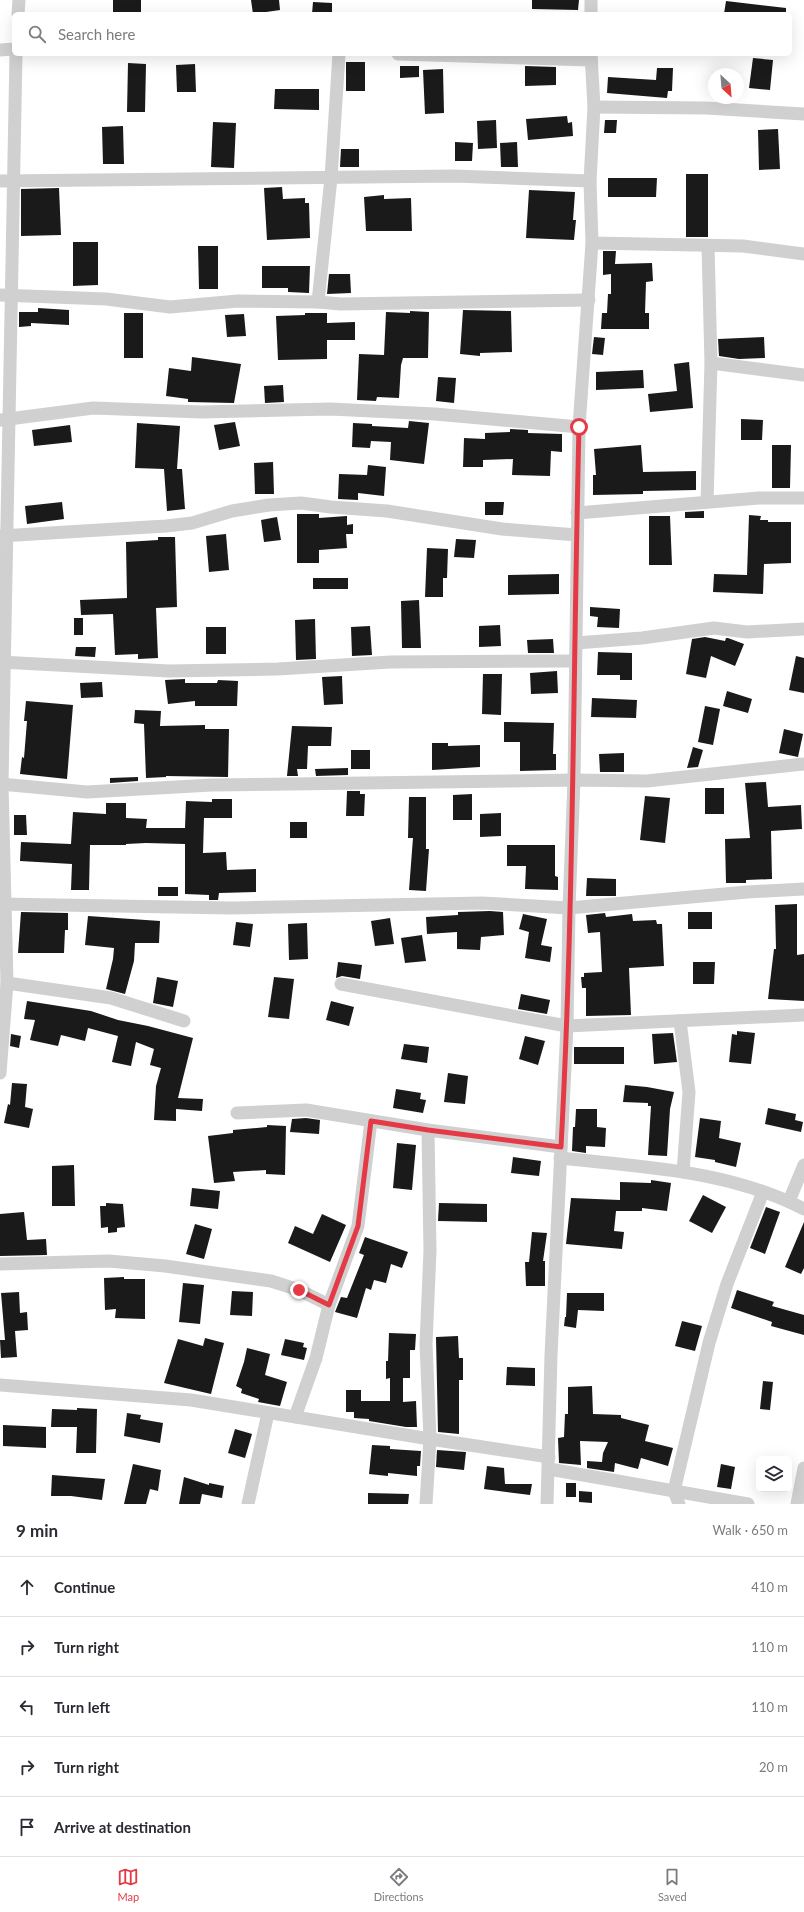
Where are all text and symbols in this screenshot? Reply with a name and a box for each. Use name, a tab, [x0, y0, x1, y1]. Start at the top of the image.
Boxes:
search box	[12, 12, 792, 56]
icon: search	[26, 23, 48, 45]
text: Search here	[58, 25, 135, 43]
north arrow	[708, 68, 744, 104]
route start	[570, 418, 588, 436]
route end	[290, 1281, 308, 1299]
map controls	[756, 1456, 792, 1492]
button: layers	[756, 1456, 792, 1492]
text: 9 min	[16, 1520, 58, 1541]
text: Walk · 650 m	[712, 1522, 788, 1538]
icon: ahead	[16, 1576, 38, 1598]
text: Continue	[54, 1578, 115, 1596]
text: 410 m	[751, 1579, 788, 1595]
icon: right	[16, 1636, 38, 1658]
text: Turn right	[54, 1638, 119, 1656]
text: 110 m	[751, 1639, 788, 1655]
icon: left	[16, 1696, 38, 1718]
text: Turn left	[54, 1698, 110, 1716]
text: 110 m	[751, 1699, 788, 1715]
icon: right	[16, 1756, 38, 1778]
text: Turn right	[54, 1758, 119, 1776]
text: 20 m	[759, 1759, 788, 1775]
icon: arrive	[16, 1816, 38, 1838]
text: Arrive at destination	[54, 1818, 191, 1836]
tab: Map	[117, 1866, 139, 1903]
tab: Directions	[374, 1866, 423, 1903]
tab: Saved	[658, 1866, 687, 1903]

